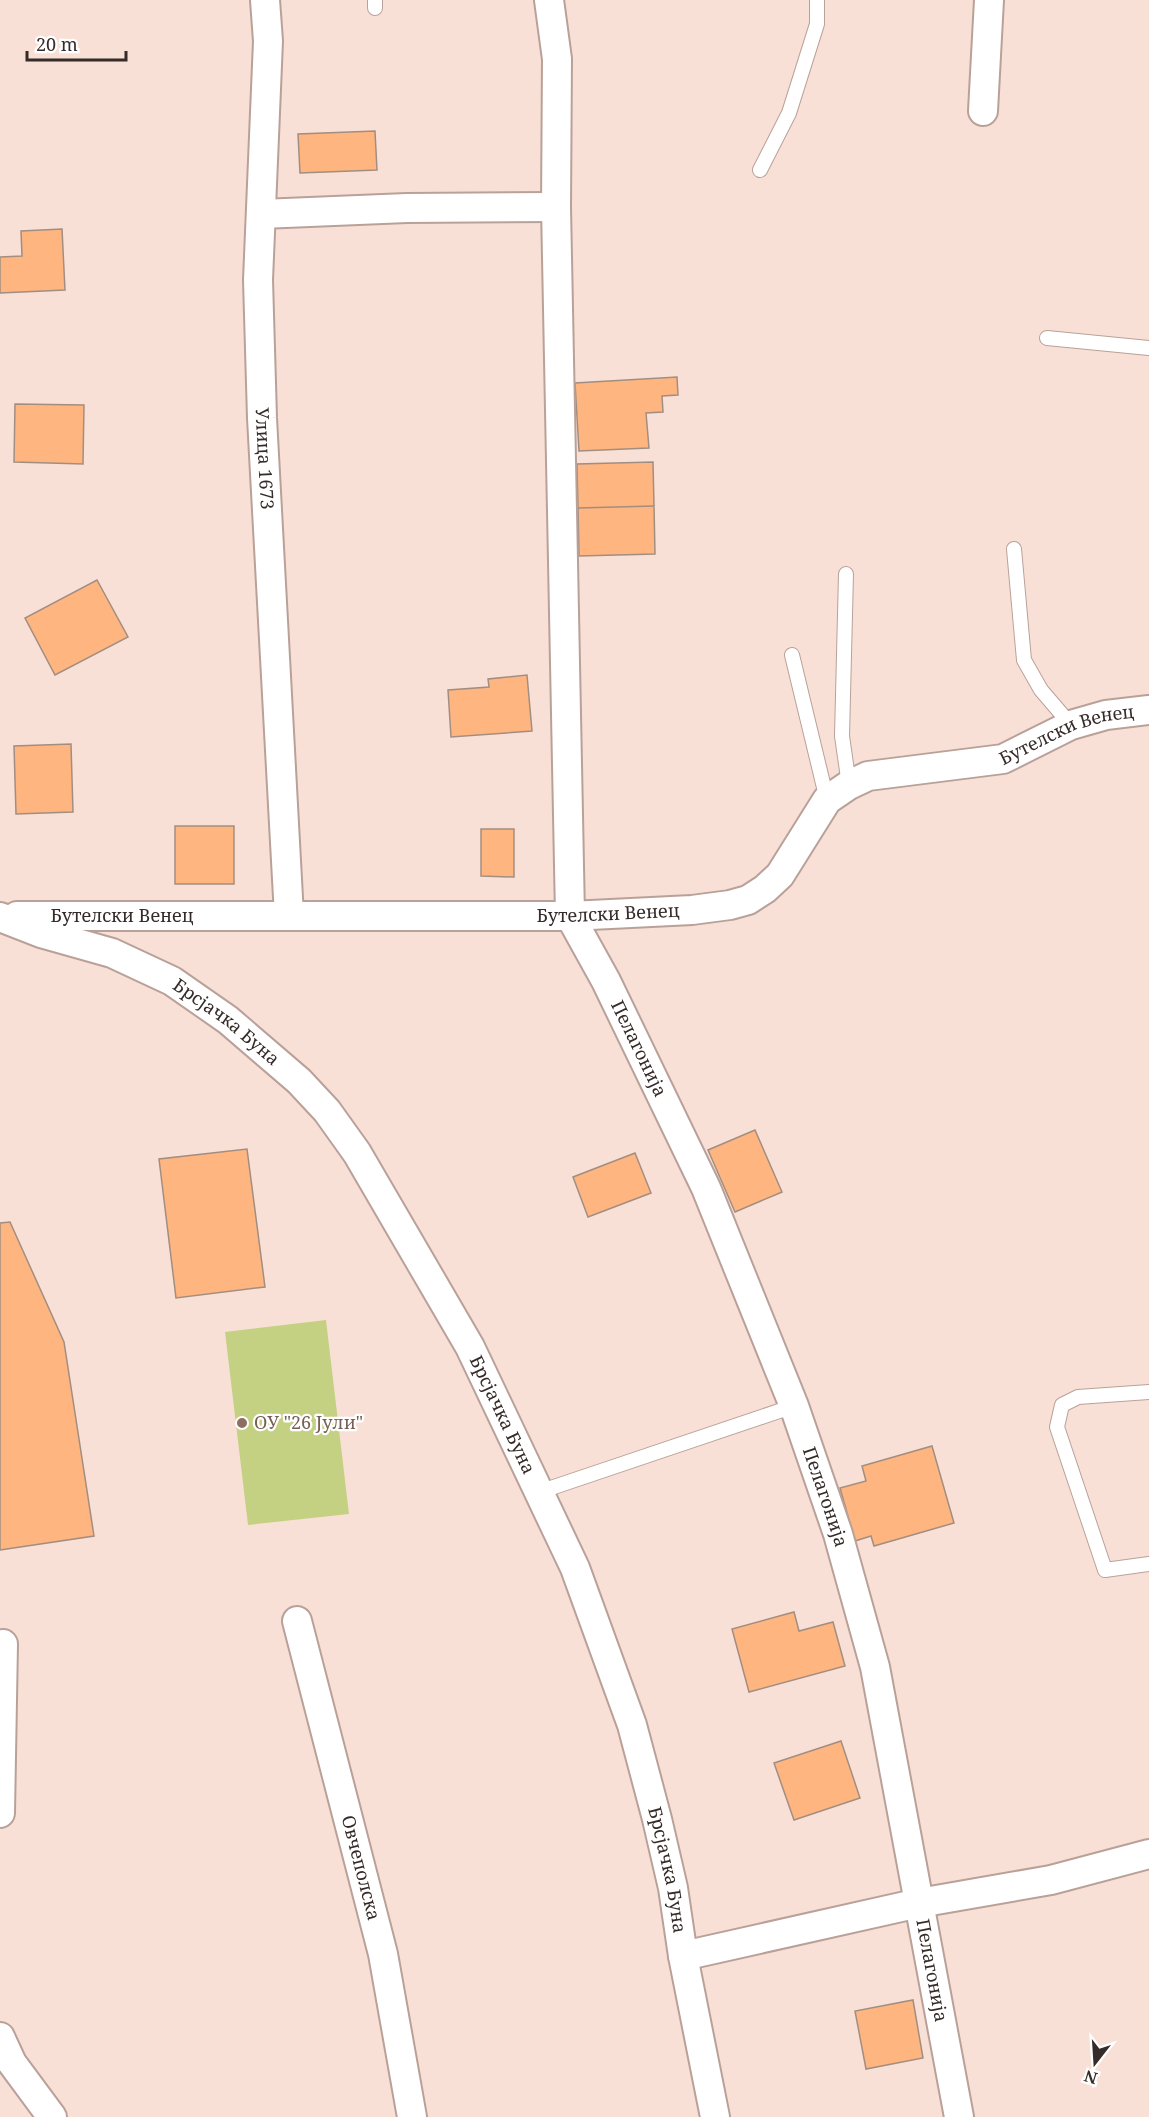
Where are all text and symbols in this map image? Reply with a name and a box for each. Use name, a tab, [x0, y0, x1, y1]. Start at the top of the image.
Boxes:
scale bar	[27, 24, 126, 62]
text: 20 m	[36, 32, 78, 56]
street label: Улица 1673	[251, 407, 280, 510]
street label: Бутелски Венец	[995, 699, 1135, 770]
street label: Бутелски Венец	[536, 898, 680, 927]
street label: Бутелски Венец	[50, 903, 194, 927]
street label: Брсјачка Буна	[169, 972, 285, 1070]
street label: Пелагонија	[606, 996, 673, 1100]
street label: Брсјачка Буна	[465, 1351, 542, 1478]
place label: ОУ "26 Јули"	[254, 1410, 363, 1434]
marker: ОУ "26 Јули"	[235, 1416, 249, 1430]
street label: Пелагонија	[798, 1443, 854, 1549]
street label: Брсјачка Буна	[643, 1804, 692, 1935]
street label: Овчеполска	[337, 1813, 387, 1923]
street label: Пелагонија	[911, 1917, 954, 2024]
north arrow	[1065, 2033, 1125, 2093]
text: N	[1081, 2065, 1100, 2090]

